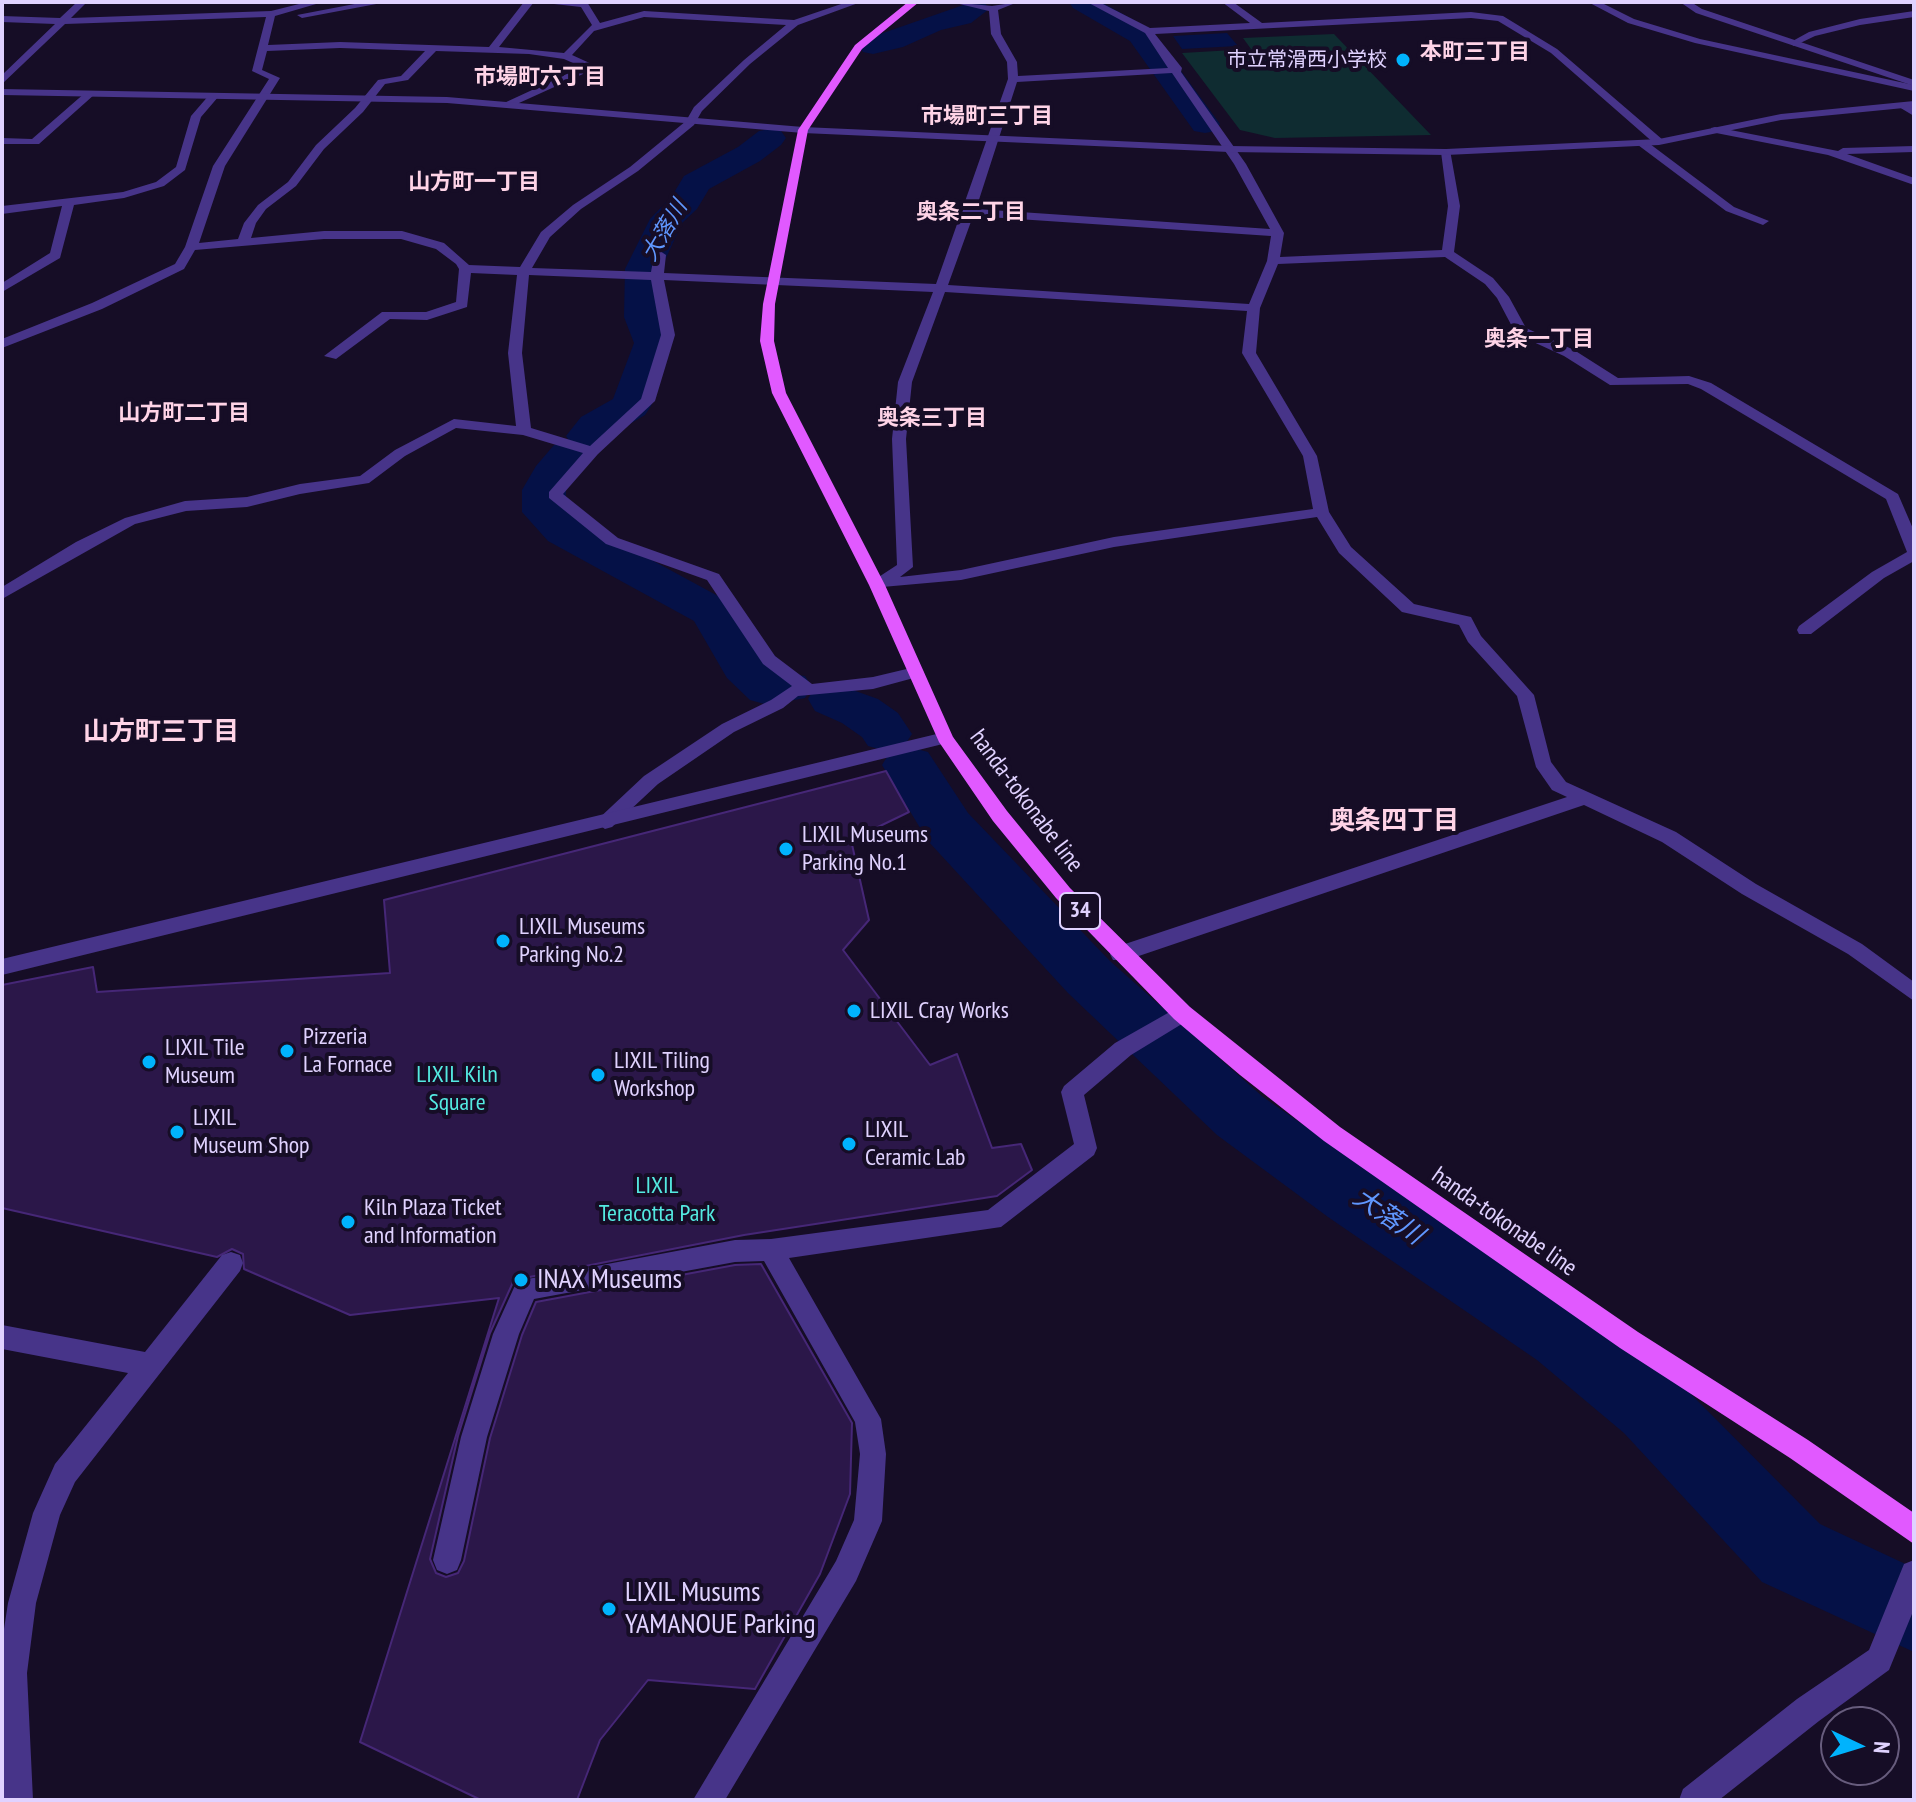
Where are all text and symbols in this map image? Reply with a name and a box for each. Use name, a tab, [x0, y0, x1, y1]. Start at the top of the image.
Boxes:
district label: 本町三丁目	[1420, 40, 1530, 66]
place label: 市立常滑西小学校	[1227, 48, 1387, 72]
marker: 市立常滑西小学校	[1394, 51, 1412, 69]
district label: 市場町六丁目	[474, 65, 606, 91]
district label: 市場町三丁目	[921, 104, 1053, 130]
district label: 山方町一丁目	[408, 170, 540, 196]
water label: 大落川	[637, 196, 693, 266]
district label: 奥条二丁目	[916, 200, 1026, 226]
district label: 奥条一丁目	[1484, 327, 1594, 353]
district label: 山方町二丁目	[118, 401, 250, 427]
district label: 奥条三丁目	[877, 406, 987, 432]
district label: 山方町三丁目	[83, 717, 239, 749]
street label: handa-tokonabe line	[963, 724, 1089, 878]
district label: 奥条四丁目	[1329, 806, 1459, 838]
place label: LIXIL Museums Parking No.1	[802, 821, 928, 877]
marker: LIXIL Museums Parking No.1	[777, 840, 795, 858]
road number: 34	[1060, 893, 1100, 929]
place label: LIXIL Museums Parking No.2	[519, 913, 645, 969]
marker: LIXIL Museums Parking No.2	[494, 932, 512, 950]
place label: LIXIL Cray Works	[870, 997, 1009, 1025]
marker: LIXIL Cray Works	[845, 1002, 863, 1020]
place label: Pizzeria La Fornace	[303, 1023, 392, 1079]
place label: LIXIL Tile Museum	[165, 1034, 245, 1090]
marker: Pizzeria La Fornace	[278, 1042, 296, 1060]
place label: LIXIL Tiling Workshop	[614, 1047, 710, 1103]
marker: LIXIL Tile Museum	[140, 1053, 158, 1071]
park label: LIXIL Kiln Square	[416, 1061, 498, 1117]
marker: LIXIL Tiling Workshop	[589, 1066, 607, 1084]
place label: LIXIL Museum Shop	[193, 1104, 309, 1160]
place label: LIXIL Ceramic Lab	[865, 1116, 966, 1172]
marker: LIXIL Museum Shop	[168, 1123, 186, 1141]
marker: LIXIL Ceramic Lab	[840, 1135, 858, 1153]
street label: handa-tokonabe line	[1426, 1161, 1582, 1283]
park label: LIXIL Teracotta Park	[599, 1172, 715, 1228]
water label: 大落川	[1347, 1182, 1429, 1252]
place label: Kiln Plaza Ticket and Information	[364, 1194, 502, 1250]
marker: Kiln Plaza Ticket and Information	[339, 1213, 357, 1231]
place label: INAX Museums	[537, 1263, 682, 1297]
marker: INAX Museums	[512, 1271, 530, 1289]
place label: LIXIL Musums YAMANOUE Parking	[625, 1576, 815, 1642]
marker: LIXIL Musums YAMANOUE Parking	[600, 1600, 618, 1618]
north arrow	[1820, 1706, 1900, 1786]
text: N	[1868, 1741, 1896, 1754]

